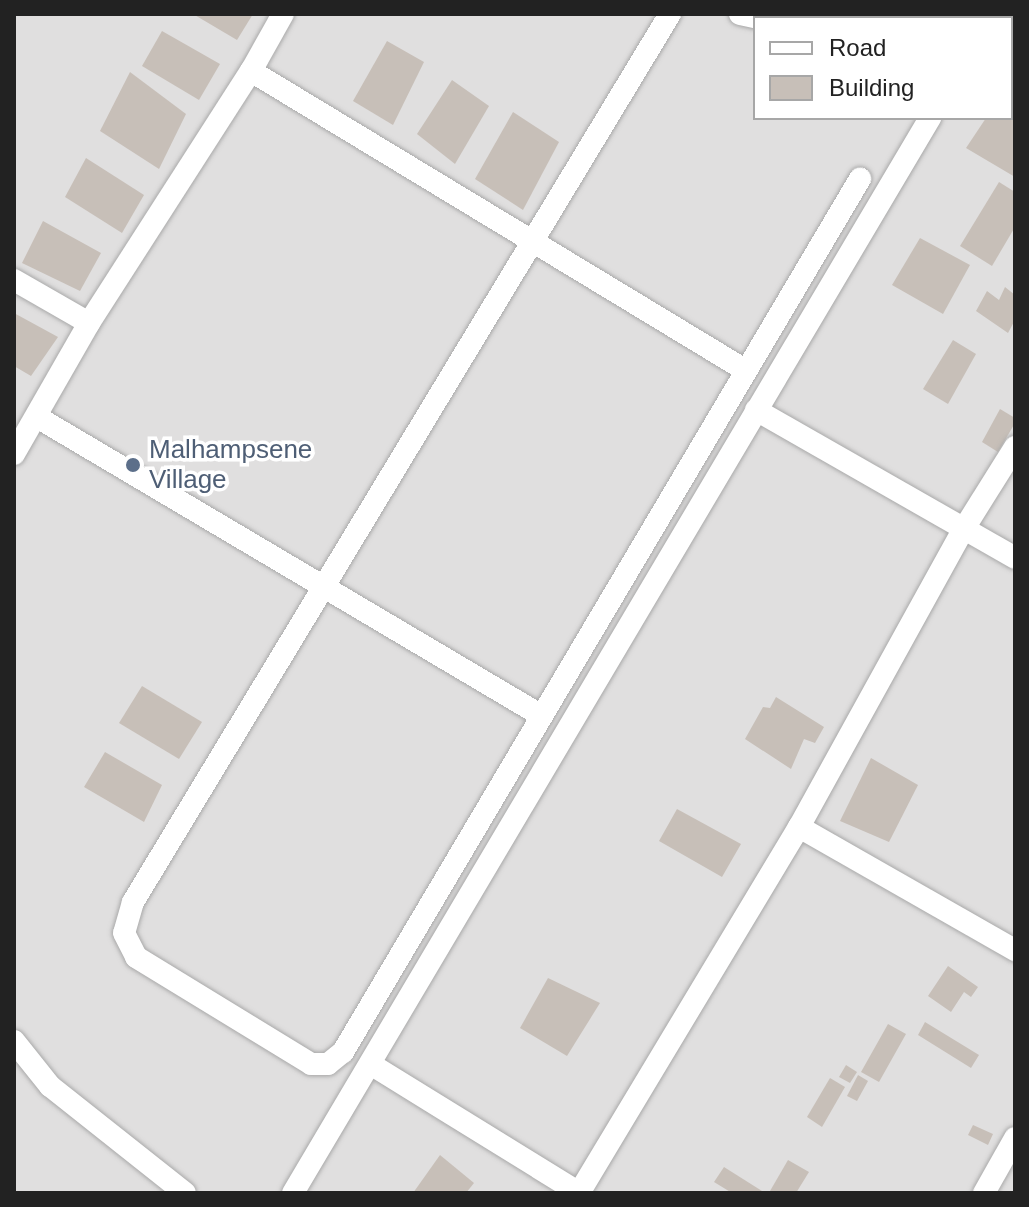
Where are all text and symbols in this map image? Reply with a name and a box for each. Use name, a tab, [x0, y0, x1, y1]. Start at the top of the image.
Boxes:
legend	[753, 16, 1013, 120]
text: Road	[829, 34, 886, 61]
text: Building	[829, 74, 914, 101]
place label: Malhampsene Village	[149, 434, 312, 496]
marker: Malhampsene Village	[124, 456, 142, 474]

